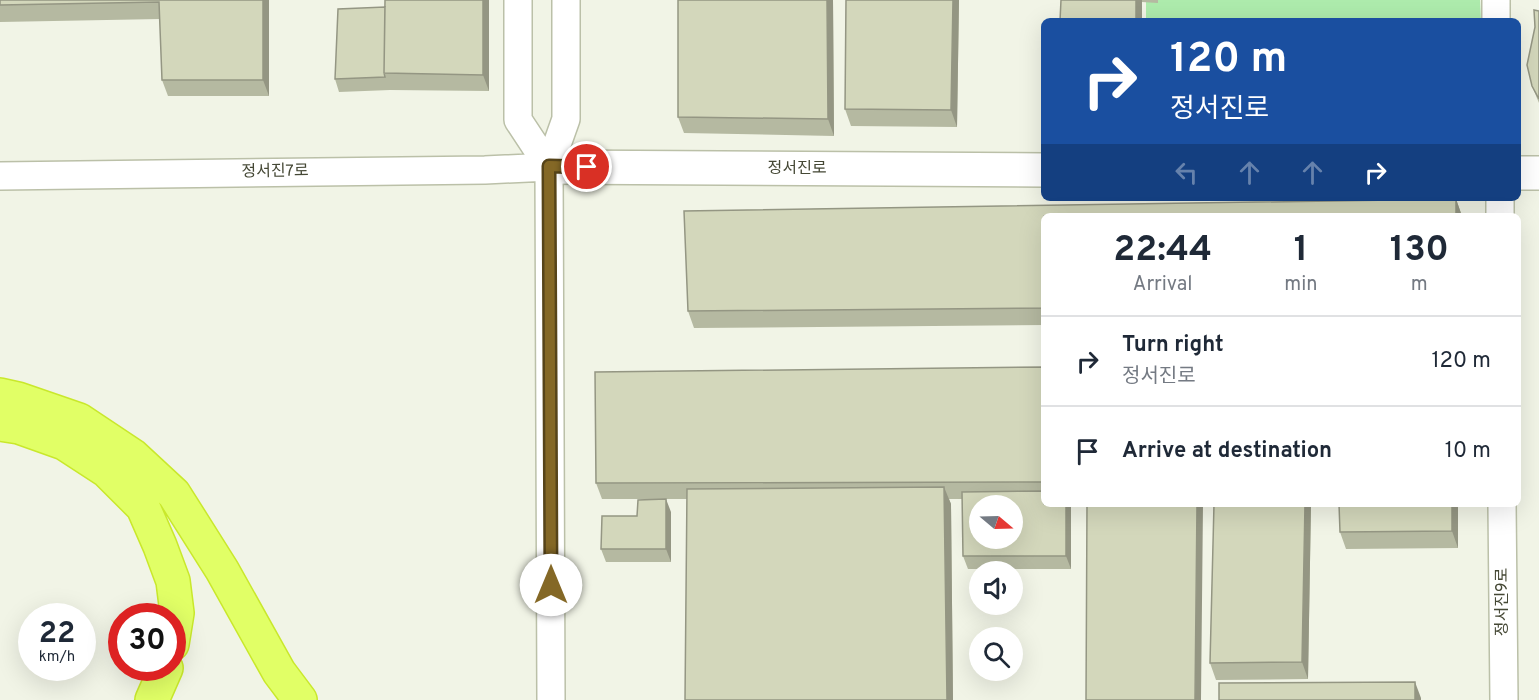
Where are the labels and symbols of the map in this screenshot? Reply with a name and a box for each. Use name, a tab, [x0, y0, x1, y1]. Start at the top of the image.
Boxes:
pin	[561, 141, 612, 192]
street label: 정서진로	[768, 159, 827, 179]
street label: 정서진7로	[241, 161, 309, 183]
north arrow	[969, 495, 1023, 549]
position arrow	[519, 553, 583, 617]
street label: 정서진9로	[1493, 568, 1513, 636]
speed limit sign: 30	[108, 603, 186, 681]

